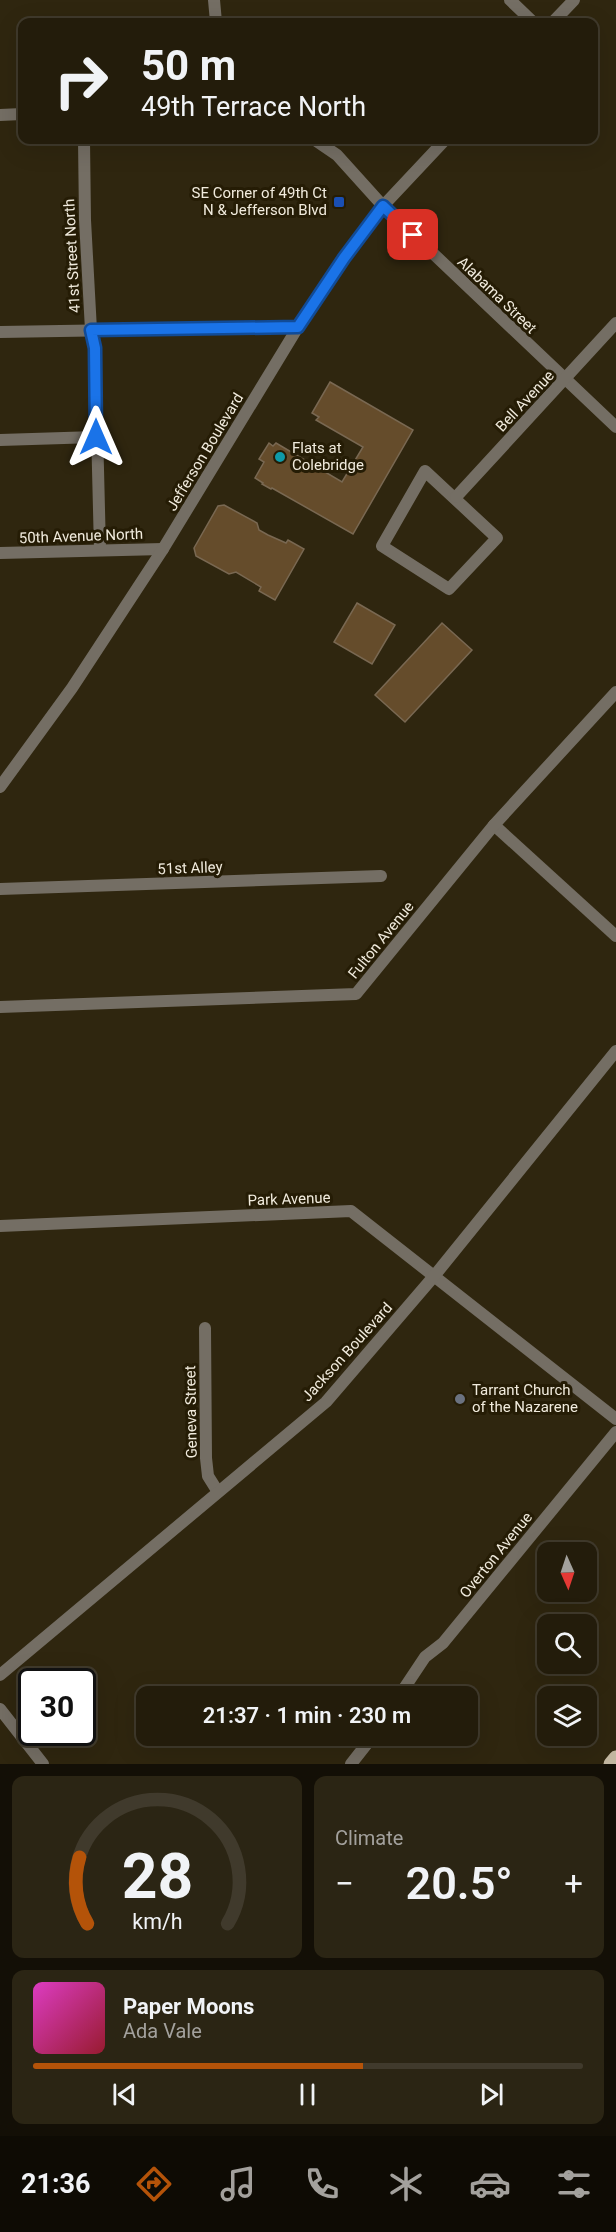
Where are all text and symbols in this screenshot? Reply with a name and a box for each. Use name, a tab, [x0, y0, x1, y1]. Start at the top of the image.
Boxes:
text: 50 m	[141, 41, 236, 90]
icon: right	[42, 42, 120, 120]
text: 49th Terrace North	[141, 91, 366, 123]
place label: SE Corner of 49th Ct N & Jefferson Blvd	[191, 184, 327, 219]
marker: SE Corner of 49th Ct N & Jefferson Blvd	[332, 195, 346, 209]
street label: 41st Street North	[60, 198, 84, 314]
pin	[387, 209, 438, 260]
icon: arrive	[396, 218, 429, 251]
street label: Alabama Street	[454, 253, 540, 337]
street label: Bell Avenue	[492, 367, 558, 435]
street label: Jefferson Boulevard	[163, 390, 247, 514]
position arrow	[64, 405, 128, 469]
place label: Flats at Colebridge	[292, 439, 364, 474]
marker: Flats at Colebridge	[273, 450, 287, 464]
street label: 50th Avenue North	[19, 525, 143, 547]
street label: 51st Alley	[157, 858, 223, 878]
street label: Fulton Avenue	[344, 898, 418, 982]
street label: Park Avenue	[247, 1189, 331, 1209]
street label: Jackson Boulevard	[298, 1299, 396, 1405]
street label: Geneva Street	[181, 1365, 201, 1459]
place label: Tarrant Church of the Nazarene	[472, 1381, 578, 1416]
marker: Tarrant Church of the Nazarene	[453, 1392, 467, 1406]
street label: Overton Avenue	[456, 1508, 536, 1602]
north arrow	[537, 1542, 597, 1602]
map controls	[537, 1542, 597, 1746]
button: search	[537, 1614, 597, 1674]
speed limit sign: 30	[18, 1668, 96, 1746]
button: layers	[537, 1686, 597, 1746]
text: 21:37 · 1 min · 230 m	[203, 1703, 411, 1728]
text: Climate	[335, 1826, 403, 1850]
text: 28	[121, 1840, 193, 1913]
text: 20.5°	[405, 1857, 513, 1910]
text: −	[335, 1864, 354, 1903]
text: +	[564, 1864, 583, 1903]
text: km/h	[132, 1909, 182, 1934]
text: Paper Moons	[123, 1994, 254, 2019]
text: Ada Vale	[123, 2019, 202, 2043]
icon: previous	[108, 2078, 141, 2111]
icon: pause	[291, 2078, 324, 2111]
icon: next	[475, 2078, 508, 2111]
icon: directions	[133, 2163, 175, 2205]
icon: music	[217, 2163, 259, 2205]
icon: phone	[301, 2163, 343, 2205]
icon: climate	[385, 2163, 427, 2205]
icon: car	[469, 2163, 511, 2205]
icon: filters	[553, 2163, 595, 2205]
text: 21:36	[21, 2168, 91, 2200]

